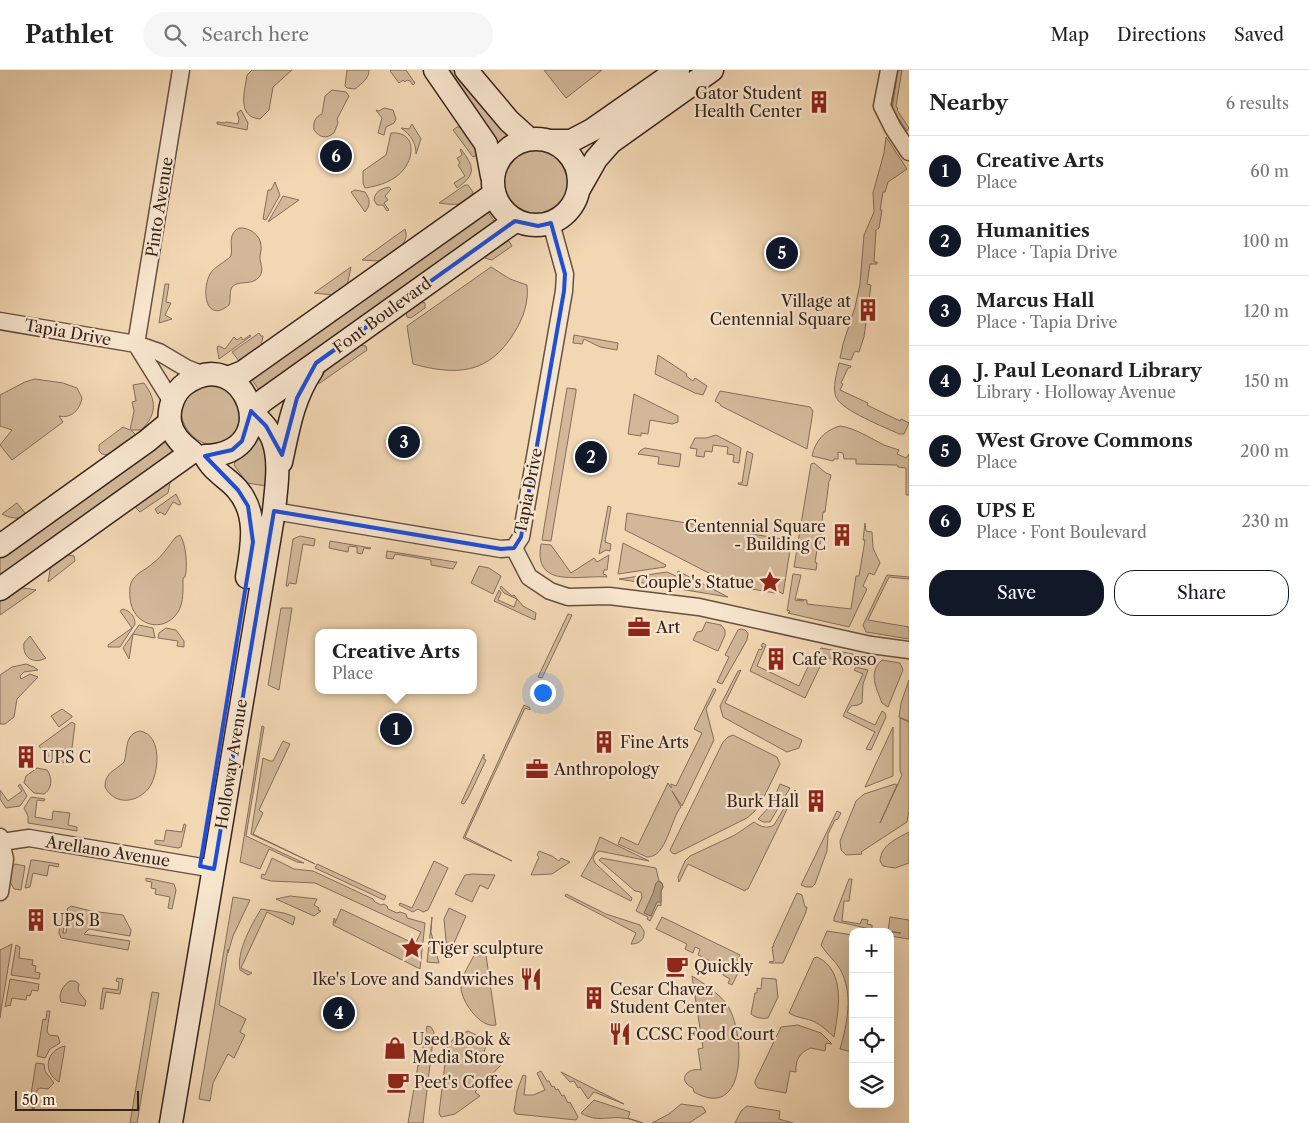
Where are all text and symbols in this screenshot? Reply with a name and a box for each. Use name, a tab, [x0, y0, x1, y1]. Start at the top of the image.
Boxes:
search box	[143, 12, 493, 57]
text: Pathlet	[25, 20, 113, 49]
icon: search	[161, 21, 189, 49]
text: Search here	[201, 23, 309, 46]
text: Map	[1050, 24, 1089, 46]
text: Directions	[1117, 24, 1206, 46]
text: Saved	[1234, 24, 1284, 46]
place label: Gator Student Health Center	[694, 83, 802, 121]
building icon: Gator Student Health Center	[806, 89, 832, 115]
text: Nearby	[929, 90, 1008, 115]
text: 6 results	[1226, 93, 1289, 113]
pin: 6	[320, 137, 352, 175]
text: Creative Arts	[976, 149, 1104, 172]
street label: Pinto Avenue	[141, 155, 177, 259]
text: 1	[941, 161, 949, 181]
text: 60 m	[1250, 161, 1289, 181]
text: Place	[976, 172, 1017, 192]
text: Humanities	[976, 219, 1090, 242]
text: 2	[940, 231, 950, 251]
text: 100 m	[1243, 231, 1289, 251]
pin: 5	[766, 234, 798, 272]
text: Place · Tapia Drive	[976, 242, 1117, 262]
street label: Font Boulevard	[329, 272, 435, 357]
text: Marcus Hall	[976, 289, 1094, 312]
place label: Village at Centennial Square	[710, 291, 851, 329]
building icon: Village at Centennial Square	[855, 297, 881, 323]
text: 3	[940, 301, 950, 321]
text: 120 m	[1244, 301, 1289, 321]
text: Place · Tapia Drive	[976, 312, 1117, 332]
street label: Tapia Drive	[23, 315, 113, 349]
text: J. Paul Leonard Library	[976, 359, 1202, 382]
text: 4	[940, 371, 950, 391]
text: 150 m	[1244, 371, 1289, 391]
text: Library · Holloway Avenue	[976, 382, 1176, 402]
pin: 3	[388, 423, 420, 461]
text: West Grove Commons	[976, 429, 1193, 452]
pin: 2	[575, 438, 607, 476]
text: 5	[941, 441, 949, 461]
text: 200 m	[1240, 441, 1289, 461]
street label: Tapia Drive	[510, 446, 546, 536]
text: Place	[976, 452, 1017, 472]
text: UPS E	[976, 499, 1035, 522]
text: 6	[940, 511, 950, 531]
text: 230 m	[1242, 511, 1289, 531]
place label: Centennial Square - Building C	[685, 516, 826, 554]
building icon: Centennial Square - Building C	[829, 522, 855, 548]
text: Place · Font Boulevard	[976, 522, 1147, 542]
place icon: Couple's Statue	[757, 569, 783, 595]
button: Save	[929, 570, 1104, 616]
button: Share	[1114, 570, 1289, 616]
place label: Couple's Statue	[636, 572, 754, 592]
office icon: Art	[626, 614, 652, 640]
place label: Art	[655, 617, 681, 637]
popup	[315, 629, 477, 694]
text: Creative Arts	[332, 640, 460, 663]
building icon: Cafe Rosso	[763, 646, 789, 672]
place label: Cafe Rosso	[792, 649, 877, 669]
text: Place	[332, 663, 373, 683]
your location	[530, 680, 556, 706]
street label: Holloway Avenue	[211, 697, 251, 831]
pin: 1	[380, 710, 412, 748]
building icon: Fine Arts	[591, 729, 617, 755]
place label: Fine Arts	[620, 732, 689, 752]
building icon: UPS C	[13, 744, 39, 770]
place label: UPS C	[42, 747, 91, 767]
office icon: Anthropology	[524, 756, 550, 782]
place label: Anthropology	[553, 759, 661, 779]
building icon: Burk Hall	[803, 788, 829, 814]
place label: Burk Hall	[727, 791, 799, 811]
street label: Arellano Avenue	[43, 831, 172, 871]
building icon: UPS B	[23, 907, 49, 933]
place label: UPS B	[52, 910, 100, 930]
map controls	[849, 928, 894, 1108]
button: +	[849, 928, 894, 973]
place icon: Tiger sculpture	[399, 935, 425, 961]
place label: Tiger sculpture	[428, 938, 544, 958]
cafe icon: Quickly	[664, 953, 690, 979]
place label: Quickly	[694, 956, 754, 976]
restaurant icon: Ike's Love and Sandwiches	[518, 966, 544, 992]
place label: Ike's Love and Sandwiches	[312, 969, 514, 989]
button: −	[849, 973, 894, 1018]
place label: Cesar Chavez Student Center	[610, 979, 727, 1017]
building icon: Cesar Chavez Student Center	[581, 985, 607, 1011]
pin: 4	[323, 994, 355, 1032]
button: locate	[849, 1018, 894, 1063]
restaurant icon: CCSC Food Court	[607, 1021, 633, 1047]
place label: CCSC Food Court	[636, 1024, 775, 1044]
place label: Used Book & Media Store	[412, 1029, 511, 1067]
shop icon: Used Book & Media Store	[382, 1035, 408, 1061]
button: layers	[849, 1063, 894, 1108]
cafe icon: Peet's Coffee	[385, 1069, 411, 1095]
place label: Peet's Coffee	[414, 1072, 513, 1092]
scale bar	[15, 1088, 139, 1111]
text: 50 m	[22, 1091, 55, 1109]

